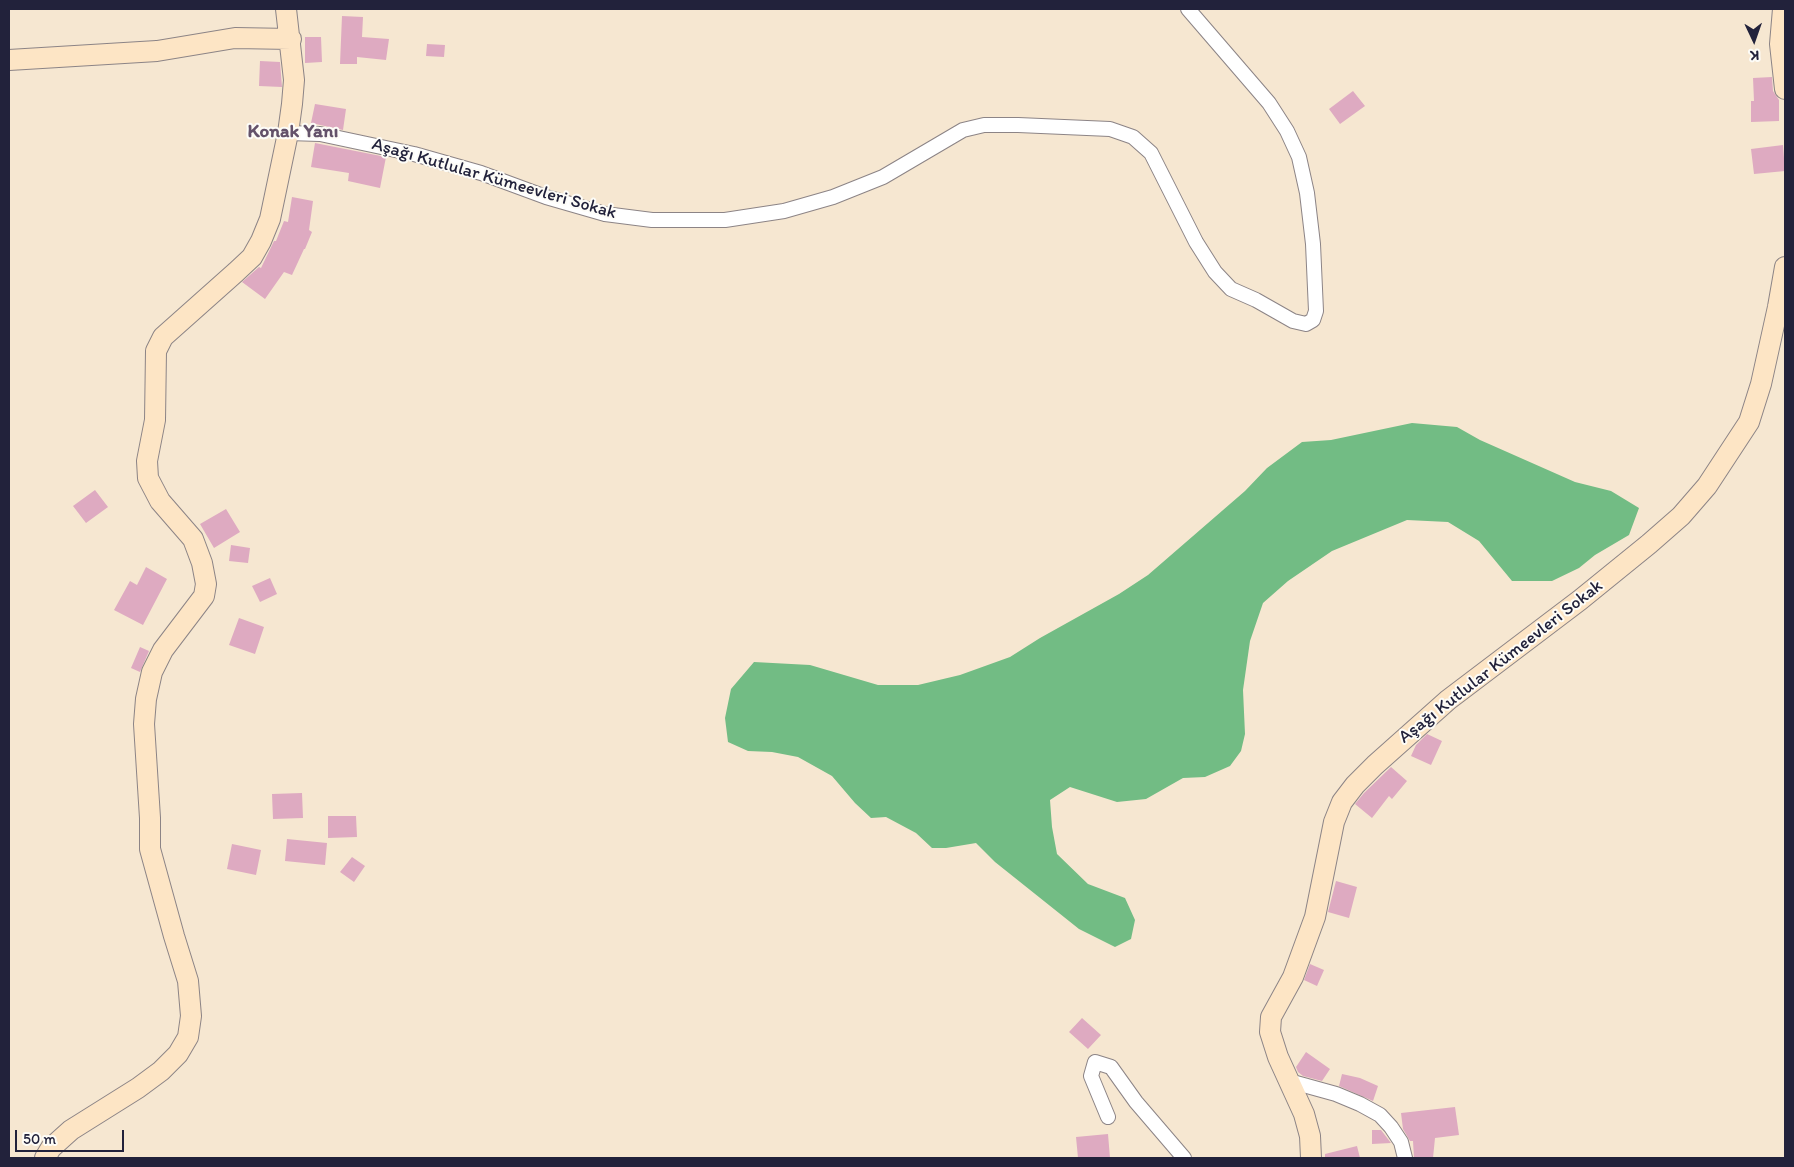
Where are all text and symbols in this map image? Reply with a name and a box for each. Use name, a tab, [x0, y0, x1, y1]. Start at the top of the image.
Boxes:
north arrow	[1729, 15, 1779, 65]
text: K	[1750, 47, 1760, 64]
district label: Konak Yanı	[248, 121, 338, 143]
street label: Aşağı Kutlular Kümeevleri Sokak	[369, 134, 619, 224]
street label: Aşağı Kutlular Kümeevleri Sokak	[1395, 575, 1607, 749]
scale bar	[18, 1120, 126, 1152]
text: 50 m	[23, 1130, 56, 1148]

